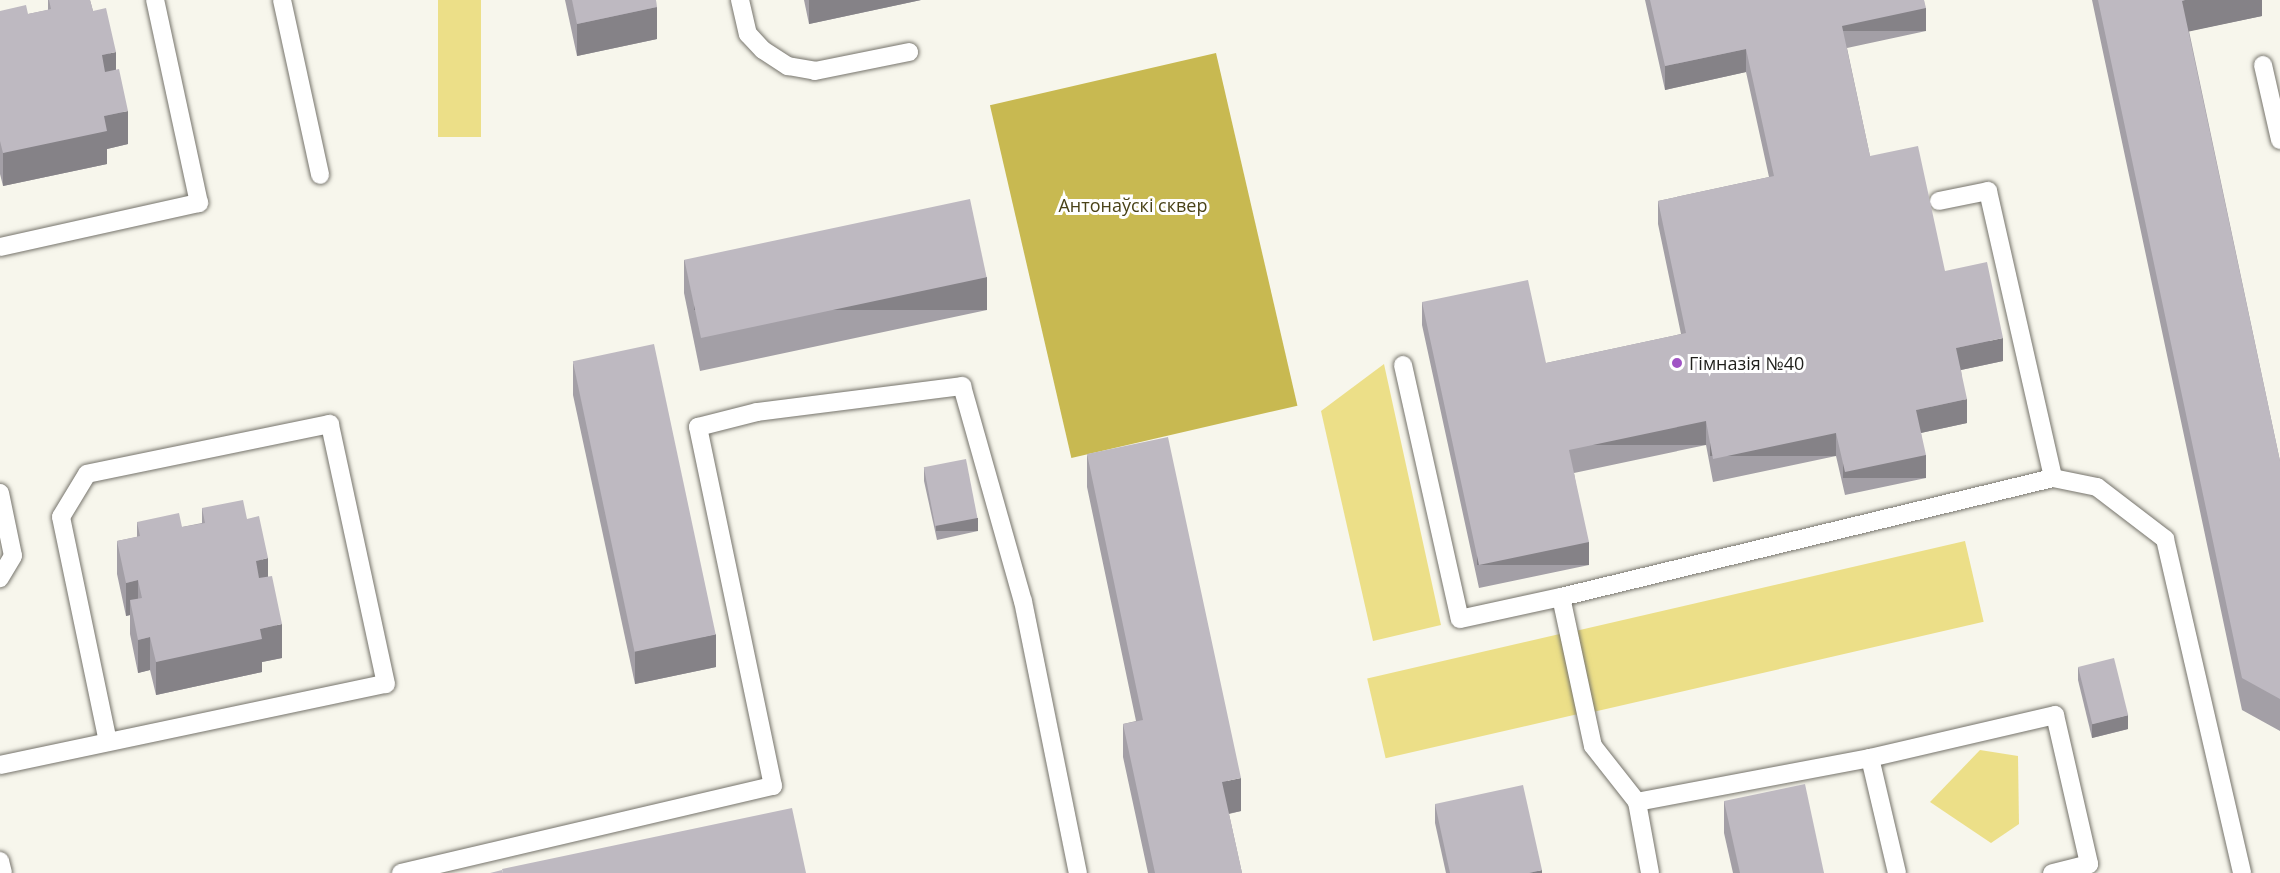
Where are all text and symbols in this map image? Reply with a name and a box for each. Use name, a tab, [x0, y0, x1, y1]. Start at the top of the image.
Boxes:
park label: Антонаўскі сквер	[1058, 194, 1208, 216]
place label: Гімназія №40	[1689, 352, 1804, 374]
marker: Гімназія №40	[1670, 356, 1684, 370]

